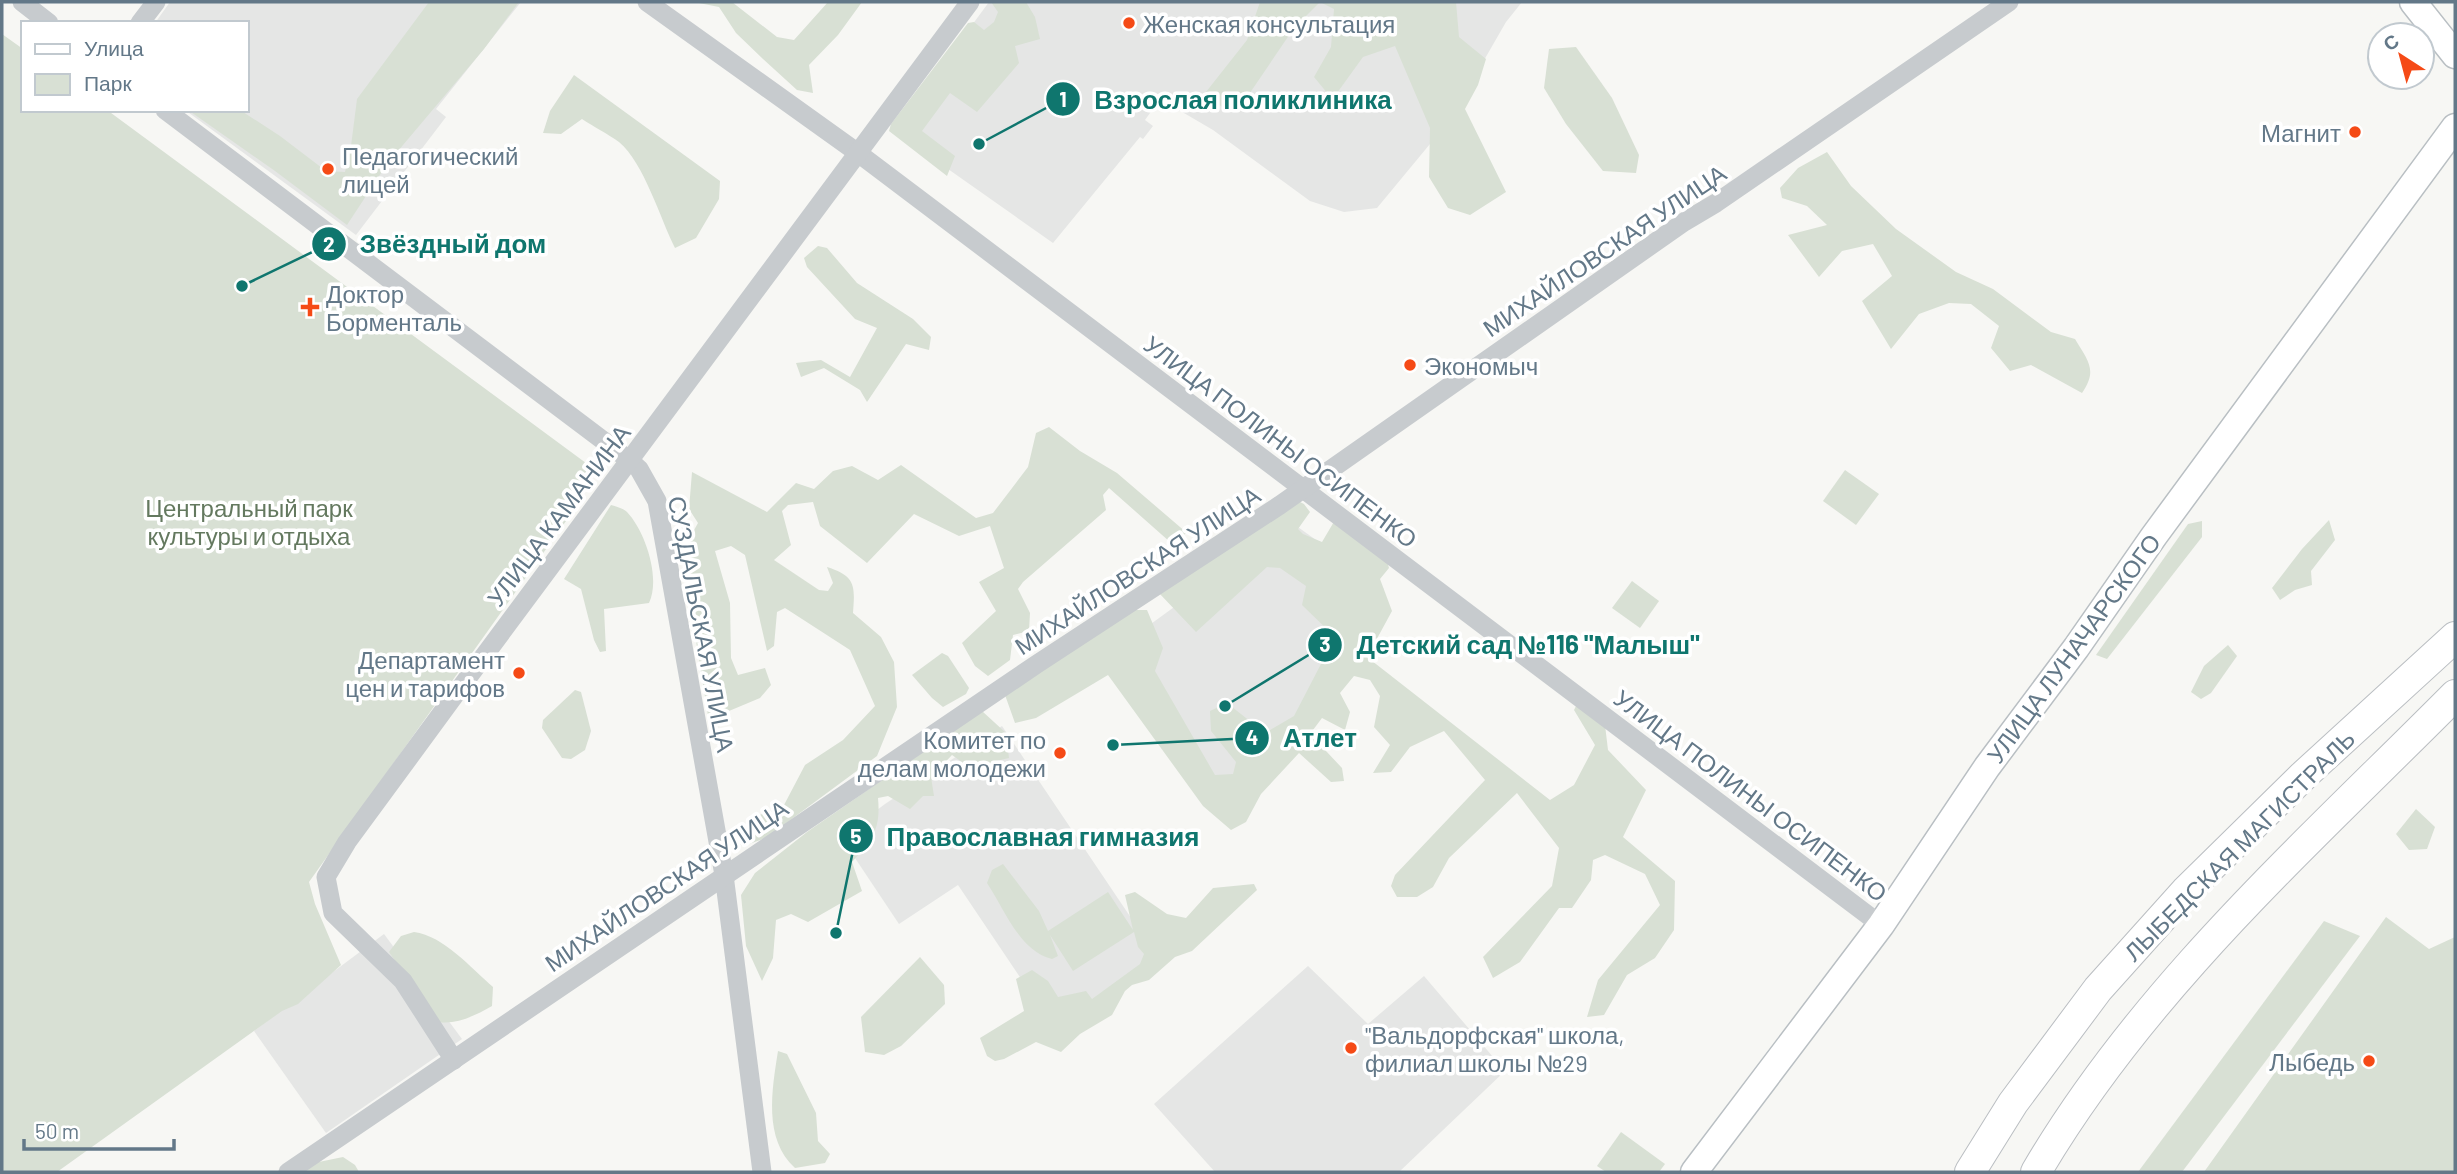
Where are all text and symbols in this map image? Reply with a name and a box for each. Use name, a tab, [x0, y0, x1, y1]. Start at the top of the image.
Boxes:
place label: Женская консультация	[1143, 9, 1395, 38]
marker: Женская консультация	[1121, 15, 1137, 31]
legend	[21, 21, 248, 112]
north arrow	[2366, 21, 2436, 91]
text: С	[2378, 28, 2403, 55]
text: Улица	[84, 35, 144, 60]
text: Парк	[84, 70, 132, 95]
callout: Взрослая поликлиника	[1045, 76, 1406, 123]
text: Взрослая поликлиника	[1094, 83, 1392, 114]
text: 1	[1059, 86, 1067, 111]
place label: Магнит	[2261, 118, 2341, 147]
marker: Магнит	[2347, 124, 2363, 140]
place label: Педагогический лицей	[342, 141, 518, 198]
street label: МИХАЙЛОВСКАЯ УЛИЦА	[1477, 158, 1731, 342]
marker: Педагогический лицей	[320, 161, 336, 177]
callout: Звёздный дом	[311, 221, 561, 268]
text: Звёздный дом	[360, 227, 546, 258]
text: 2	[323, 231, 335, 256]
place label: Доктор Борменталь	[326, 279, 462, 336]
marker: Доктор Борменталь	[300, 297, 320, 317]
street label: УЛИЦА ПОЛИНЫ ОСИПЕНКО	[1139, 329, 1423, 553]
place label: Экономыч	[1424, 351, 1538, 380]
marker: Экономыч	[1402, 357, 1418, 373]
street label: УЛИЦА КАМАНИНА	[480, 418, 636, 612]
street label: МИХАЙЛОВСКАЯ УЛИЦА	[1009, 480, 1265, 660]
park label: Центральный парк культуры и отдыха	[145, 493, 353, 550]
street label: СУЗДАЛЬСКАЯ УЛИЦА	[663, 494, 741, 754]
street label: УЛИЦА ЛУНАЧАРСКОГО	[1980, 528, 2166, 768]
callout: Детский сад №116 "Малыш"	[1307, 621, 1713, 668]
text: Детский сад №116 "Малыш"	[1356, 628, 1700, 659]
text: 3	[1319, 631, 1331, 656]
place label: Департамент цен и тарифов	[345, 645, 505, 702]
marker: Департамент цен и тарифов	[511, 665, 527, 681]
street label: УЛИЦА ПОЛИНЫ ОСИПЕНКО	[1609, 683, 1893, 907]
callout: Атлет	[1234, 714, 1371, 761]
text: Атлет	[1283, 721, 1357, 752]
text: 4	[1246, 724, 1258, 749]
street label: ЛЫБЕДСКАЯ МАГИСТРАЛЬ	[2118, 724, 2360, 966]
place label: Комитет по делам молодежи	[858, 725, 1046, 782]
marker: Комитет по делам молодежи	[1052, 745, 1068, 761]
street label: МИХАЙЛОВСКАЯ УЛИЦА	[539, 793, 793, 977]
callout: Православная гимназия	[838, 813, 1214, 860]
text: Православная гимназия	[887, 820, 1199, 851]
text: 5	[850, 823, 862, 848]
place label: "Вальдорфская" школа, филиал школы №29	[1365, 1020, 1625, 1077]
marker: "Вальдорфская" школа, филиал школы №29	[1343, 1040, 1359, 1056]
place label: Лыбедь	[2269, 1047, 2355, 1076]
marker: Лыбедь	[2361, 1053, 2377, 1069]
scale bar	[24, 1108, 175, 1152]
text: 50 m	[35, 1118, 79, 1143]

